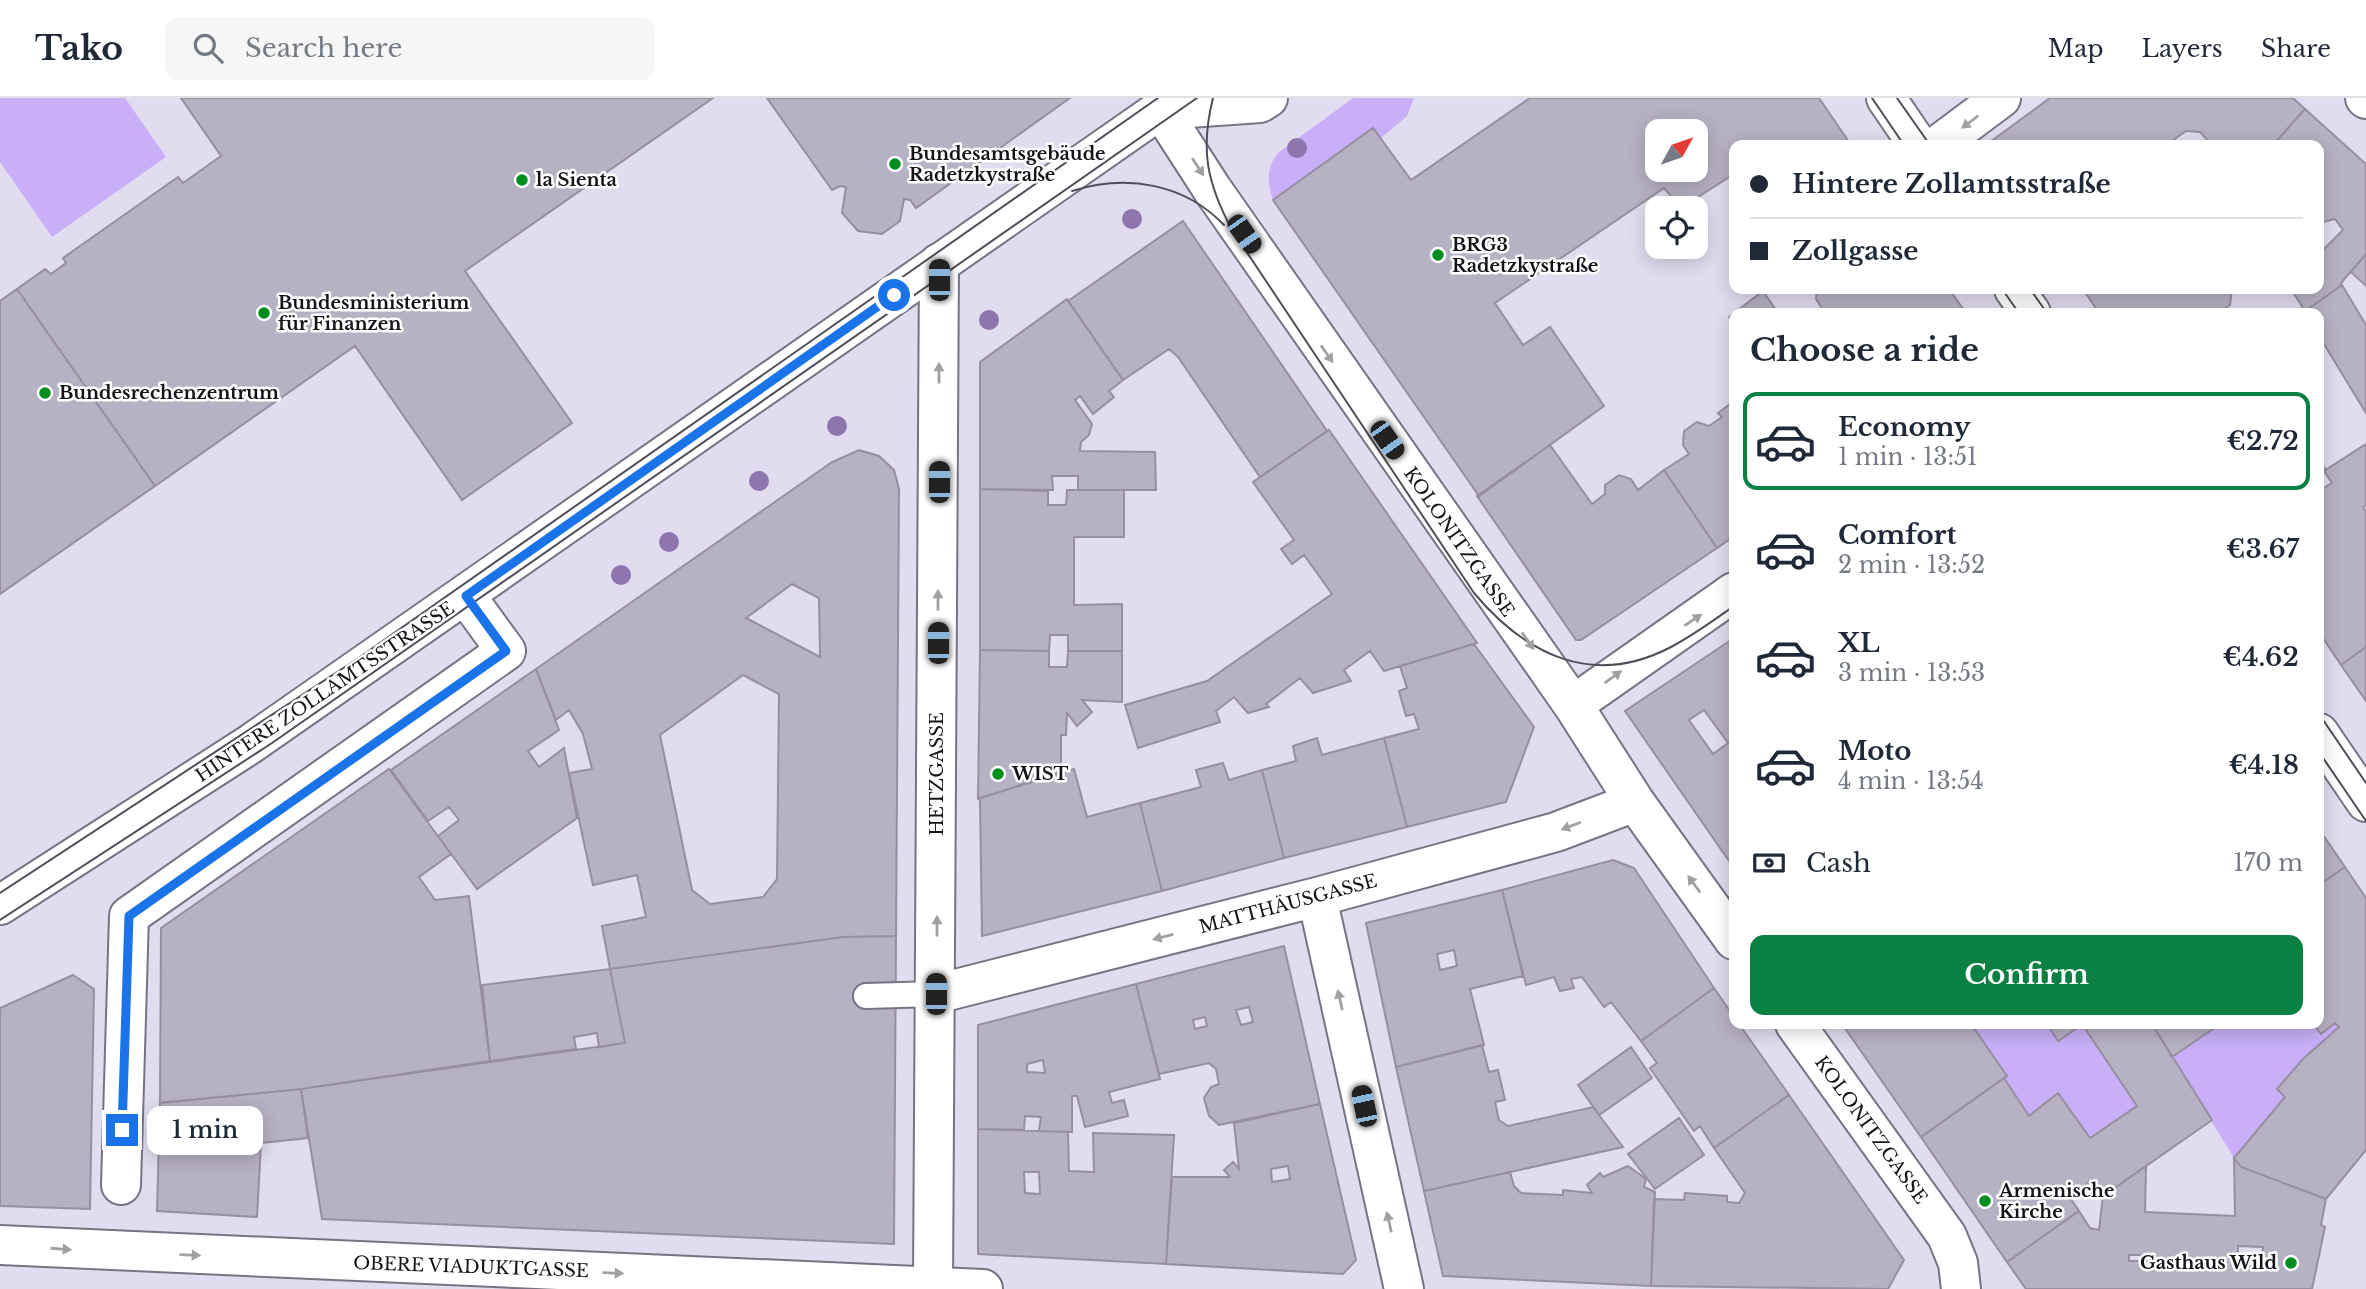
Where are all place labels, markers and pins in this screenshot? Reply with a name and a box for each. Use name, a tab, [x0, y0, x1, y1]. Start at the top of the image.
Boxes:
place label: Bundesamtsgebäude Radetzkystraße	[909, 143, 1106, 186]
marker: Bundesamtsgebäude Radetzkystraße	[887, 156, 903, 172]
place label: la Sienta	[536, 169, 617, 191]
marker: la Sienta	[514, 172, 530, 188]
place label: BRG3 Radetzkystraße	[1452, 234, 1598, 277]
marker: BRG3 Radetzkystraße	[1430, 247, 1446, 263]
place label: Bundesministerium für Finanzen	[278, 292, 470, 335]
marker: Bundesministerium für Finanzen	[256, 305, 272, 321]
place label: Bundesrechenzentrum	[59, 382, 279, 404]
marker: Bundesrechenzentrum	[37, 385, 53, 401]
place label: WIST	[1011, 763, 1069, 785]
marker: WIST	[990, 766, 1006, 782]
place label: Armenische Kirche	[1998, 1180, 2114, 1223]
marker: Armenische Kirche	[1977, 1193, 1993, 1209]
place label: Gasthaus Wild	[2140, 1252, 2278, 1274]
marker: Gasthaus Wild	[2283, 1255, 2299, 1271]

